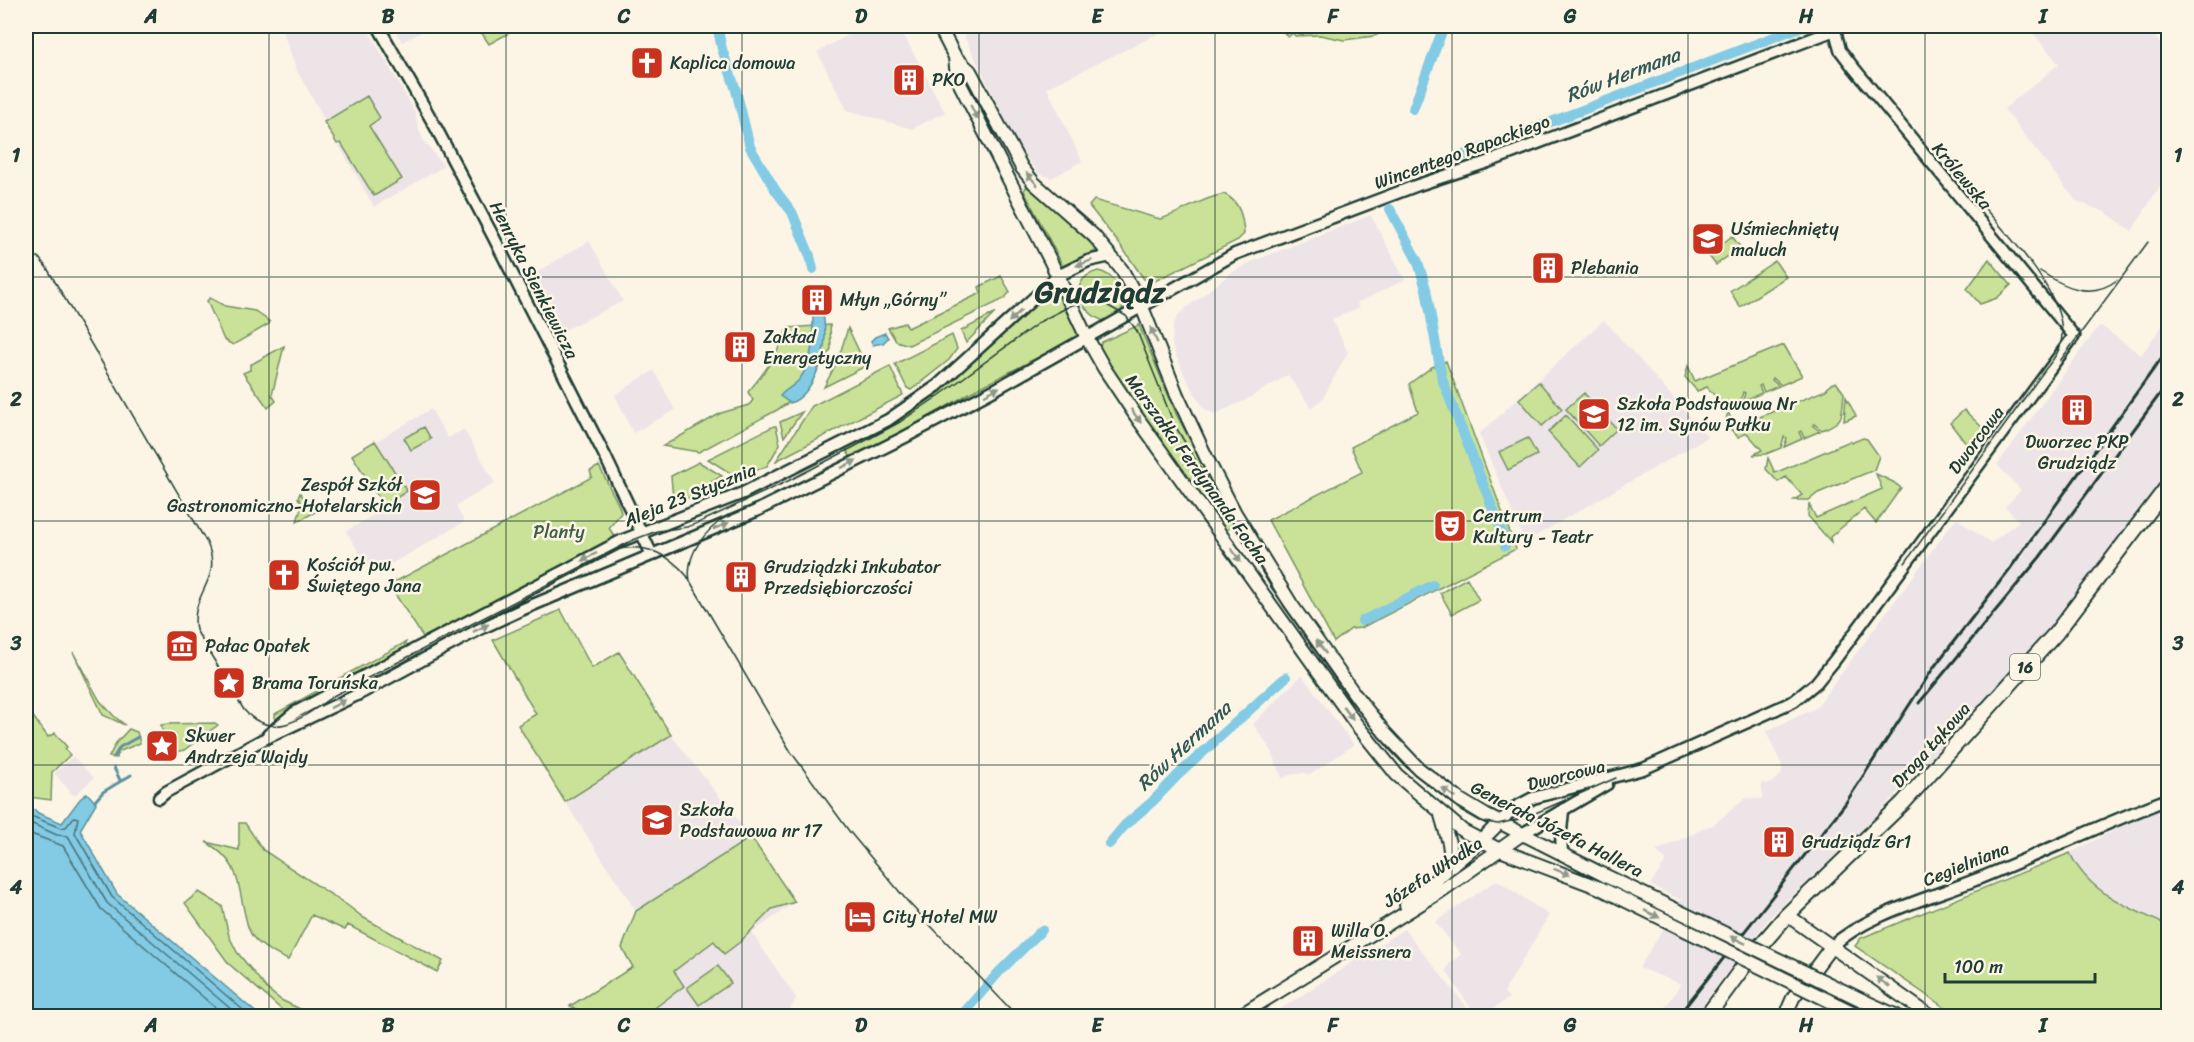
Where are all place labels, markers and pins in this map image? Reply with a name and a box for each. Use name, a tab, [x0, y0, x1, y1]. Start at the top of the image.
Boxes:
church icon: Kaplica domowa	[629, 45, 665, 81]
place label: Kaplica domowa	[670, 47, 795, 79]
building icon: PKO	[891, 62, 927, 98]
place label: PKO	[932, 64, 966, 96]
place label: Uśmiechnięty maluch	[1731, 213, 1839, 266]
school or university icon: Uśmiechnięty maluch	[1690, 221, 1726, 257]
building icon: Plebania	[1530, 250, 1566, 286]
place label: Plebania	[1571, 252, 1639, 284]
building icon: Młyn „Górny”	[799, 282, 835, 318]
place label: Młyn „Górny”	[840, 284, 947, 316]
place label: Zakład Energetyczny	[763, 321, 872, 374]
building icon: Zakład Energetyczny	[722, 329, 758, 365]
place label: Szkoła Podstawowa Nr 12 im. Synów Pułku	[1617, 388, 1798, 441]
building icon: Dworzec PKP Grudziądz	[2059, 392, 2095, 428]
school or university icon: Szkoła Podstawowa Nr 12 im. Synów Pułku	[1576, 396, 1612, 432]
place label: Dworzec PKP Grudziądz	[2025, 426, 2129, 479]
place label: Zespół Szkół Gastronomiczno-Hotelarskich	[167, 469, 403, 522]
school or university icon: Zespół Szkół Gastronomiczno-Hotelarskich	[407, 477, 443, 513]
place label: Centrum Kultury - Teatr	[1473, 500, 1594, 553]
theatre icon: Centrum Kultury - Teatr	[1432, 508, 1468, 544]
place label: Kościół pw. Świętego Jana	[307, 549, 422, 602]
place label: Grudziądzki Inkubator Przedsiębiorczości	[764, 551, 942, 604]
church icon: Kościół pw. Świętego Jana	[266, 557, 302, 593]
building icon: Grudziądzki Inkubator Przedsiębiorczości	[723, 559, 759, 595]
museum icon: Pałac Opatek	[164, 628, 200, 664]
place label: Pałac Opatek	[205, 630, 310, 662]
place icon: Brama Toruńska	[211, 665, 247, 701]
place label: Brama Toruńska	[252, 667, 379, 699]
place label: Skwer Andrzeja Wajdy	[184, 720, 308, 773]
place icon: Skwer Andrzeja Wajdy	[144, 728, 180, 764]
place label: Szkoła Podstawowa nr 17	[680, 794, 823, 847]
school or university icon: Szkoła Podstawowa nr 17	[639, 802, 675, 838]
building icon: Grudziądz Gr1	[1761, 824, 1797, 860]
place label: Grudziądz Gr1	[1802, 826, 1912, 858]
hotel icon: City Hotel MW	[842, 899, 878, 935]
place label: City Hotel MW	[883, 901, 998, 933]
place label: Willa O. Meissnera	[1331, 915, 1411, 968]
building icon: Willa O. Meissnera	[1290, 923, 1326, 959]

